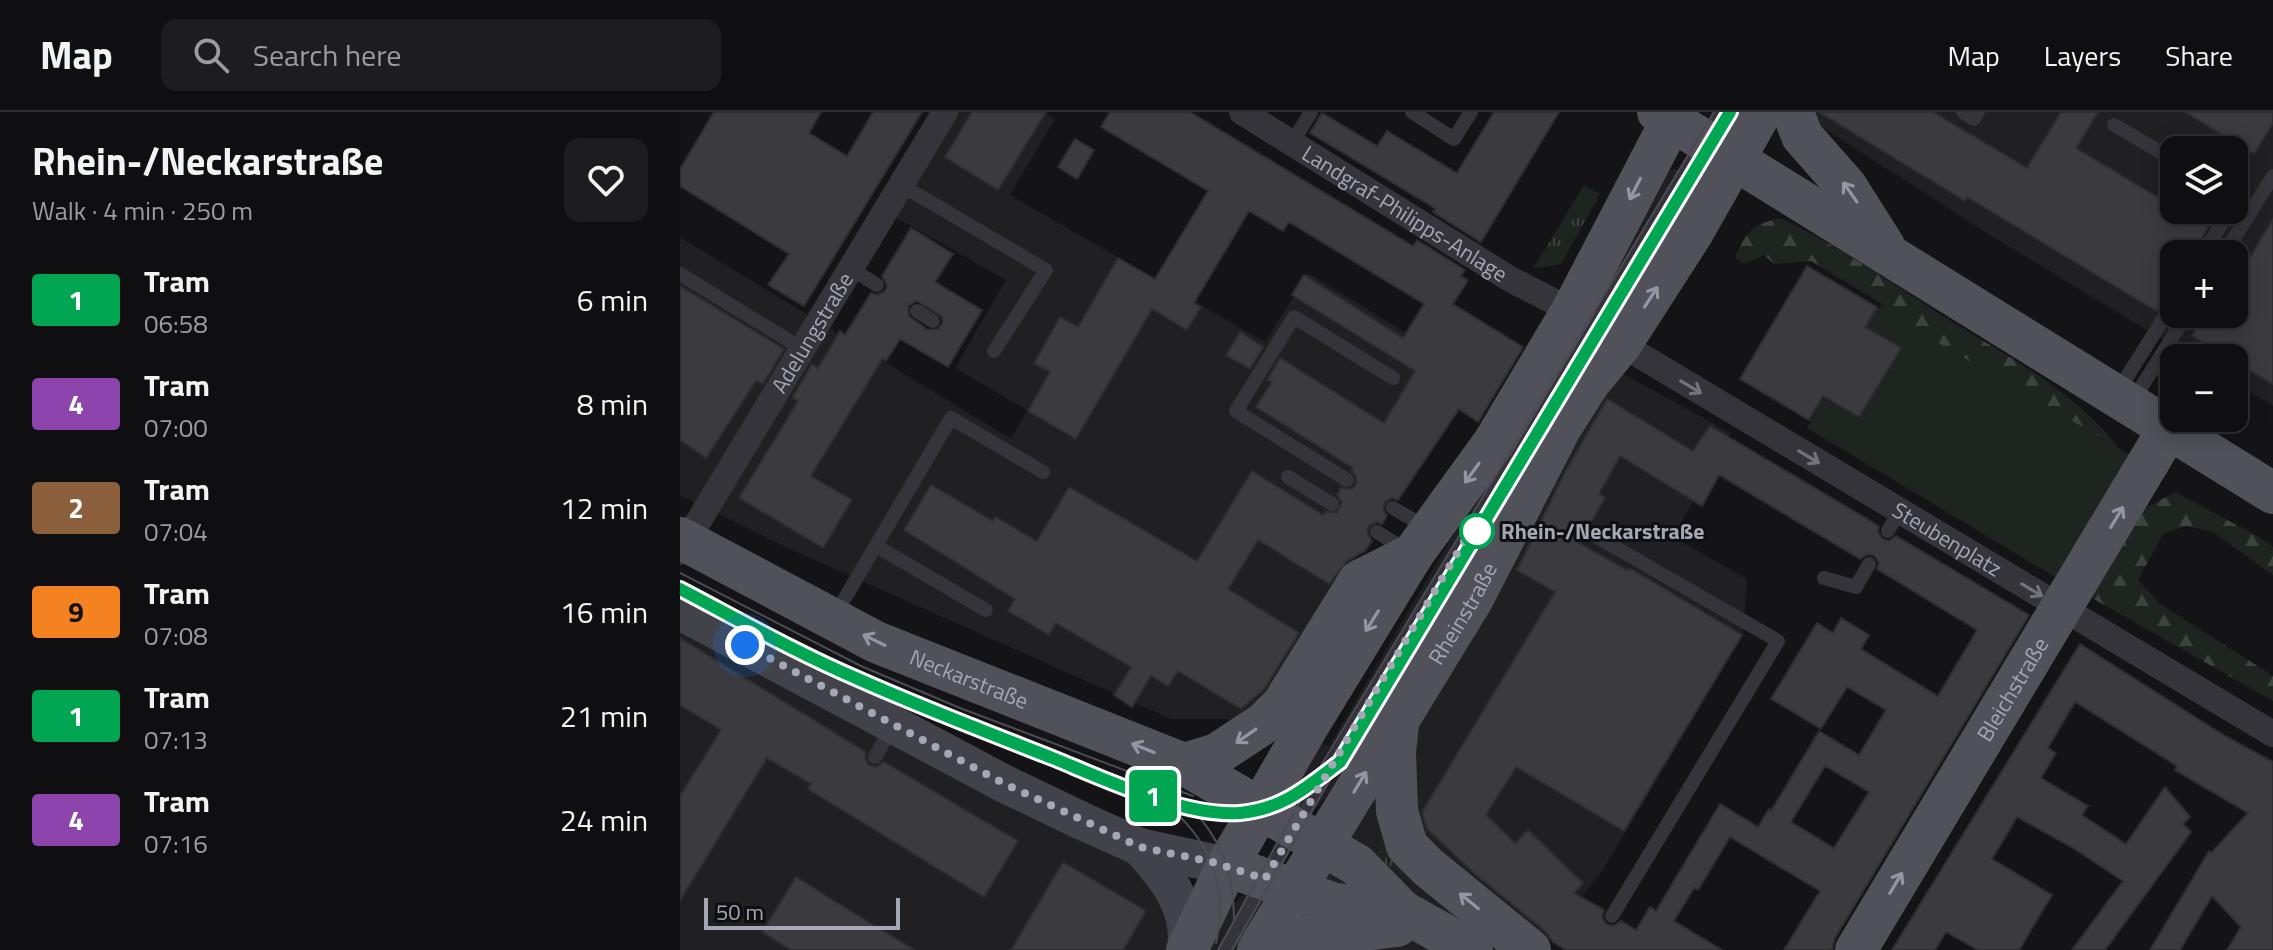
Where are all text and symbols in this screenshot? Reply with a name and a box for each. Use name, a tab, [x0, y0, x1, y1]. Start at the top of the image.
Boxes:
search box	[161, 19, 721, 91]
text: Map	[40, 26, 113, 84]
text: Search here	[253, 32, 402, 78]
icon: search	[189, 33, 233, 77]
text: Map	[1947, 34, 2000, 77]
text: Layers	[2044, 34, 2121, 77]
text: Share	[2165, 34, 2233, 77]
text: Rhein-/Neckarstraße	[32, 132, 383, 190]
street label: Landgraf-Philipps-Anlage	[1295, 136, 1514, 291]
map controls	[2160, 136, 2248, 432]
button: layers	[2160, 136, 2248, 224]
button: heart	[564, 138, 648, 222]
one-way arrow	[1626, 177, 1642, 201]
one-way arrow	[1842, 181, 1858, 203]
text: Walk · 4 min · 250 m	[32, 191, 253, 230]
button: +	[2160, 240, 2248, 328]
text: Tram	[144, 258, 210, 304]
street label: Adelungstraße	[762, 266, 862, 400]
text: 6 min	[577, 277, 648, 323]
text: 1	[68, 278, 84, 321]
one-way arrow	[1643, 286, 1659, 309]
text: 06:58	[144, 304, 208, 343]
button: −	[2160, 344, 2248, 432]
text: Tram	[144, 362, 210, 408]
one-way arrow	[1679, 379, 1702, 395]
text: 8 min	[577, 381, 648, 427]
text: 4	[68, 382, 84, 425]
text: 07:00	[144, 408, 208, 447]
one-way arrow	[1797, 449, 1820, 465]
one-way arrow	[1464, 461, 1481, 483]
text: Tram	[144, 466, 210, 512]
text: 12 min	[560, 485, 648, 531]
text: 2	[68, 486, 84, 529]
street label: Steubenplatz	[1886, 493, 2008, 585]
one-way arrow	[2109, 506, 2125, 529]
text: 07:04	[144, 512, 208, 551]
marker: Rhein-/Neckarstraße	[1460, 514, 1494, 548]
place label: Rhein-/Neckarstraße	[1501, 514, 1704, 548]
street label: Rheinstraße	[1419, 556, 1506, 671]
text: Tram	[144, 570, 210, 616]
one-way arrow	[2020, 582, 2043, 598]
text: 16 min	[560, 589, 648, 635]
text: 9	[68, 590, 84, 633]
one-way arrow	[1364, 609, 1380, 632]
text: 07:08	[144, 616, 208, 655]
your location	[725, 625, 765, 665]
street label: Bleichstraße	[1968, 631, 2057, 748]
one-way arrow	[862, 632, 886, 647]
street label: Neckarstraße	[905, 640, 1033, 718]
text: Tram	[144, 674, 210, 720]
text: 21 min	[560, 693, 648, 739]
text: 1	[68, 694, 84, 737]
text: 07:13	[144, 720, 208, 759]
one-way arrow	[1236, 728, 1258, 744]
one-way arrow	[1131, 740, 1156, 754]
line badge: 1	[1127, 770, 1179, 822]
one-way arrow	[1352, 771, 1368, 794]
text: 1	[1145, 774, 1161, 817]
text: Tram	[144, 778, 210, 824]
text: 24 min	[560, 797, 648, 843]
text: 4	[68, 798, 84, 841]
text: 07:16	[144, 824, 208, 863]
one-way arrow	[1888, 872, 1904, 895]
one-way arrow	[1459, 892, 1480, 910]
scale bar	[704, 894, 900, 930]
text: 50 m	[716, 895, 764, 929]

